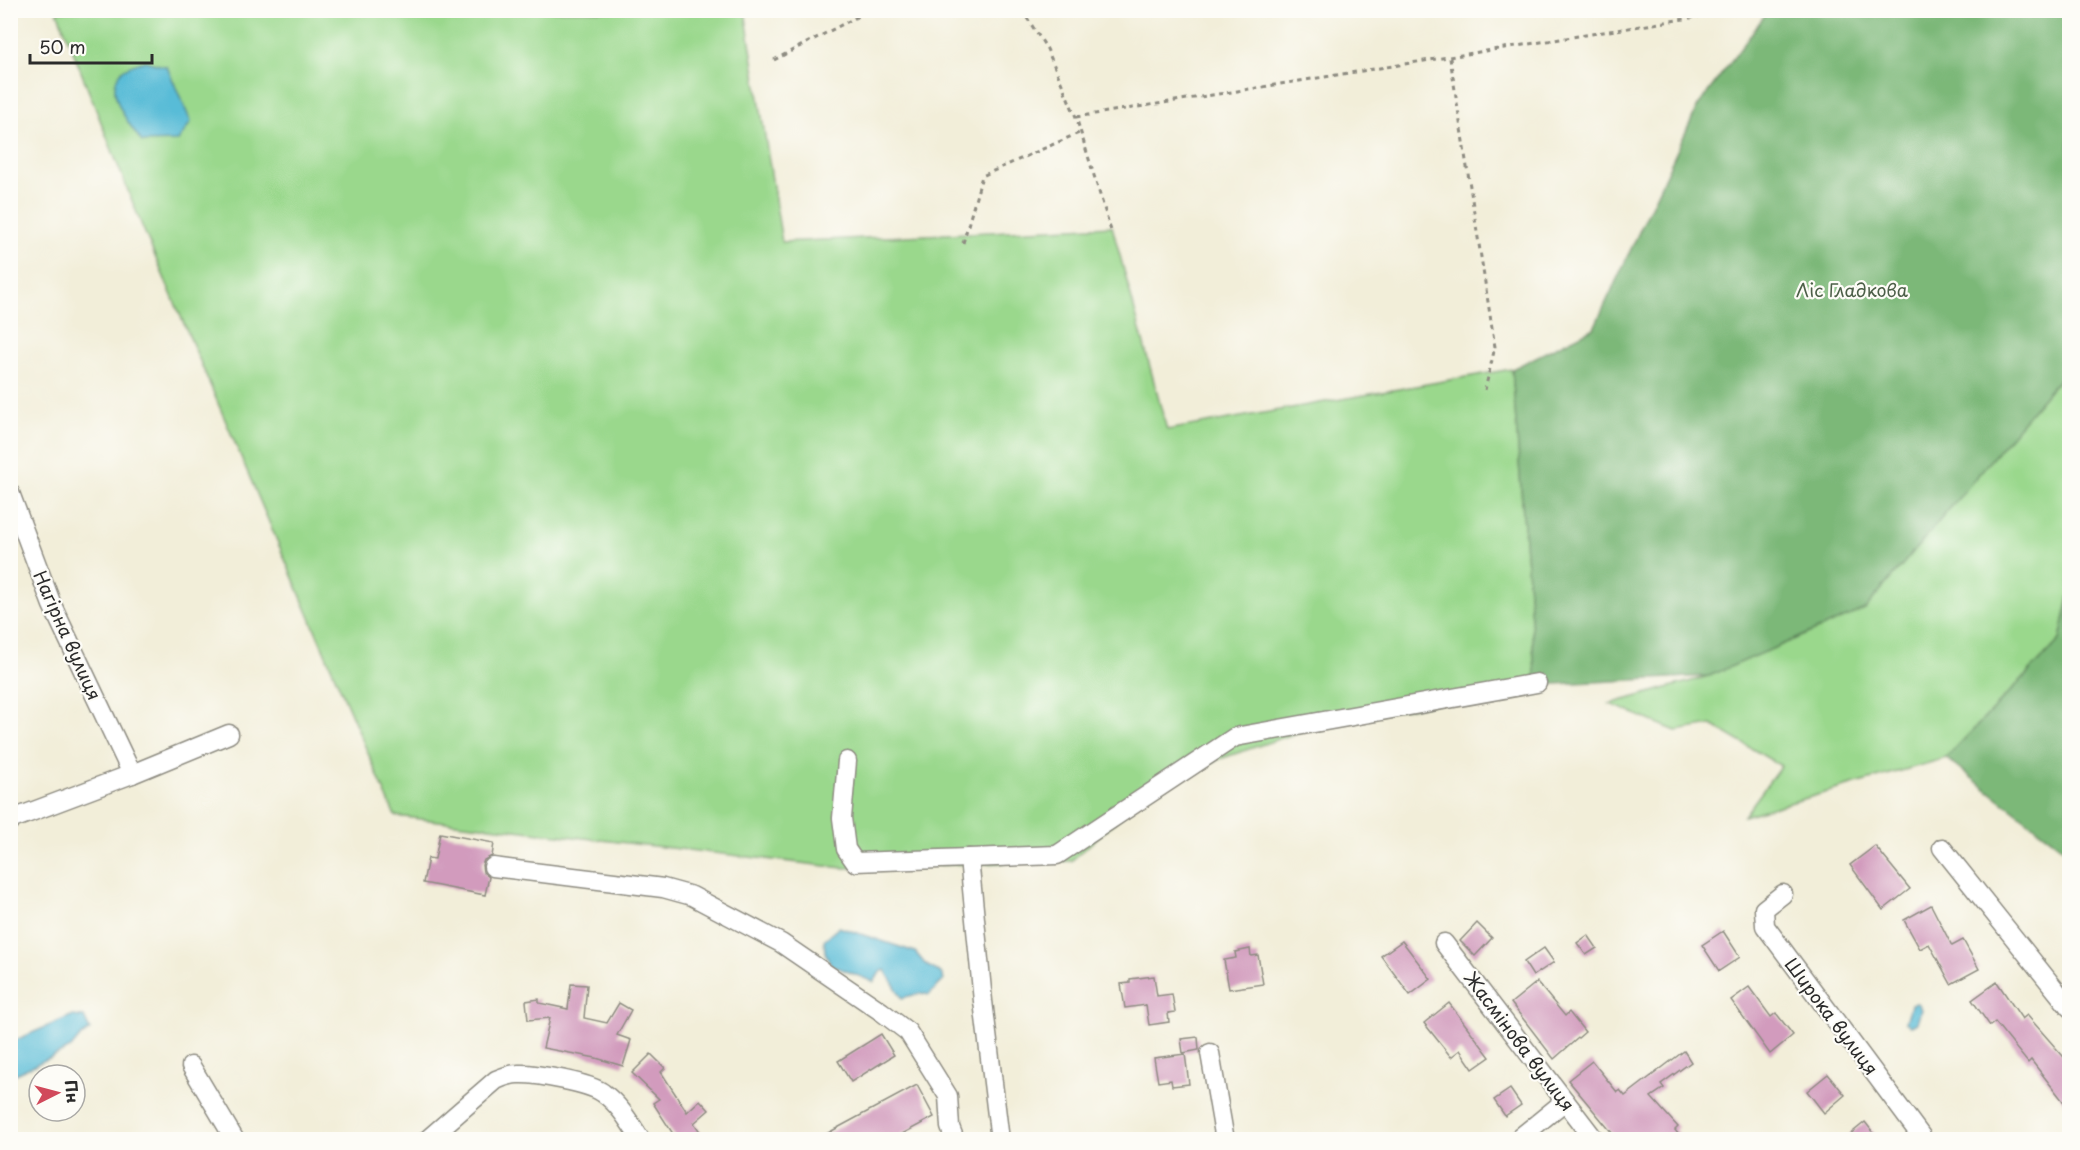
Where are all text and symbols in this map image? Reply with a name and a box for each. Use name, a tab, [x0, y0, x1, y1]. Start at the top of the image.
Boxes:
scale bar	[30, 27, 152, 65]
text: 50 m	[39, 33, 86, 60]
park label: Ліс Гладкова	[1796, 276, 1909, 303]
street label: Нагірна вулиця	[27, 566, 109, 704]
street label: Широка вулиця	[1779, 952, 1885, 1080]
street label: Жасмінова вулиця	[1458, 965, 1582, 1116]
north arrow	[27, 1063, 87, 1123]
text: Пн	[60, 1079, 86, 1104]

